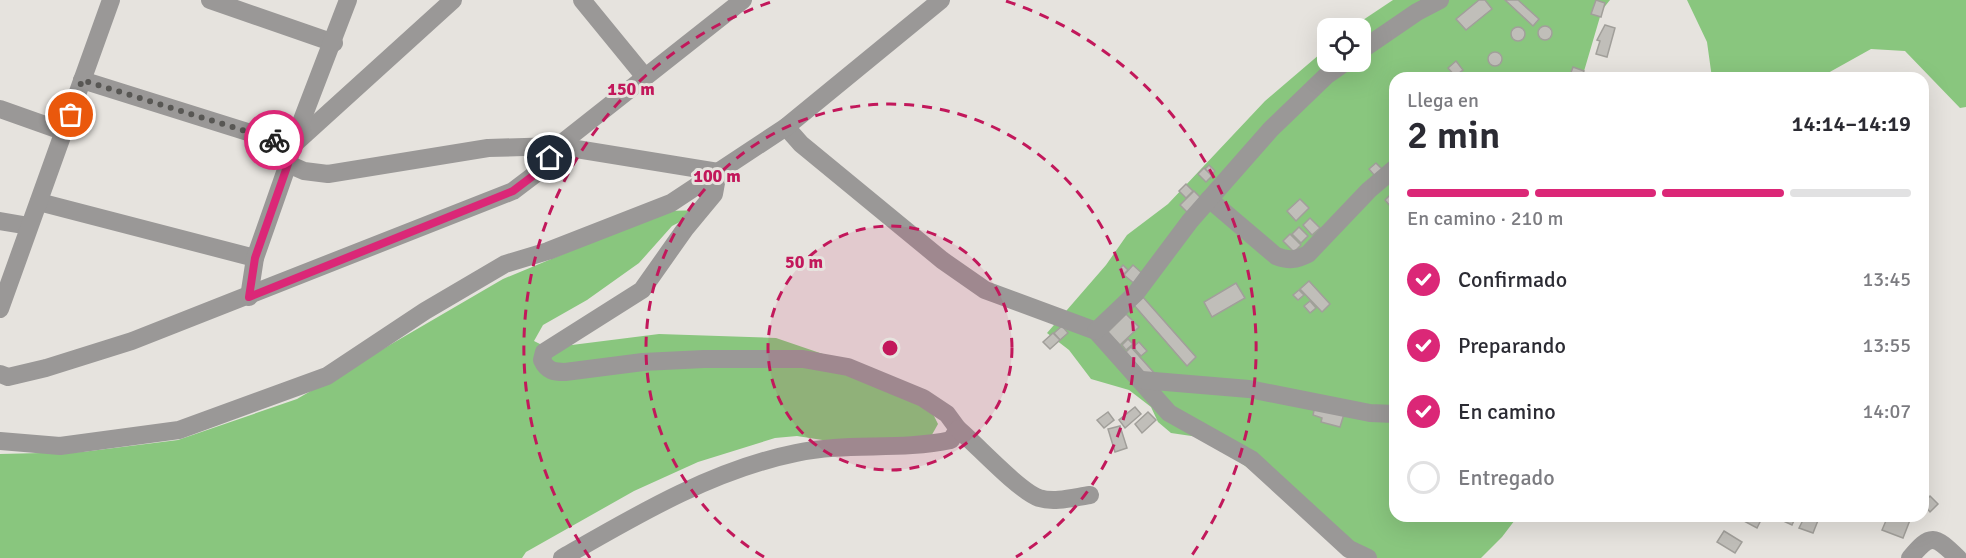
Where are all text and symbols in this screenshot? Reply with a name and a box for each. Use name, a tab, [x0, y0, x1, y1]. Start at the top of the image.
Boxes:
map controls	[1317, 18, 1371, 72]
button: locate	[1317, 18, 1371, 72]
text: 150 m	[607, 78, 655, 100]
text: Llega en	[1407, 88, 1479, 113]
pin	[45, 89, 96, 140]
icon: bag	[54, 98, 87, 131]
courier	[244, 110, 304, 170]
text: 14:14–14:19	[1792, 110, 1911, 137]
text: 2 min	[1407, 111, 1500, 159]
icon: bike	[258, 124, 291, 157]
pin	[524, 132, 575, 183]
icon: home	[533, 141, 566, 174]
text: 100 m	[693, 165, 741, 187]
text: En camino · 210 m	[1407, 206, 1564, 231]
text: 50 m	[785, 251, 823, 273]
icon: check	[1407, 263, 1440, 296]
text: Confirmado	[1458, 266, 1567, 293]
text: 13:45	[1862, 267, 1911, 292]
icon: check	[1407, 329, 1440, 362]
text: Preparando	[1458, 332, 1566, 359]
text: 13:55	[1862, 333, 1911, 358]
centre of rings	[880, 338, 900, 358]
icon: check	[1407, 395, 1440, 428]
text: En camino	[1458, 398, 1556, 425]
text: 14:07	[1862, 399, 1911, 424]
text: Entregado	[1458, 464, 1555, 491]

